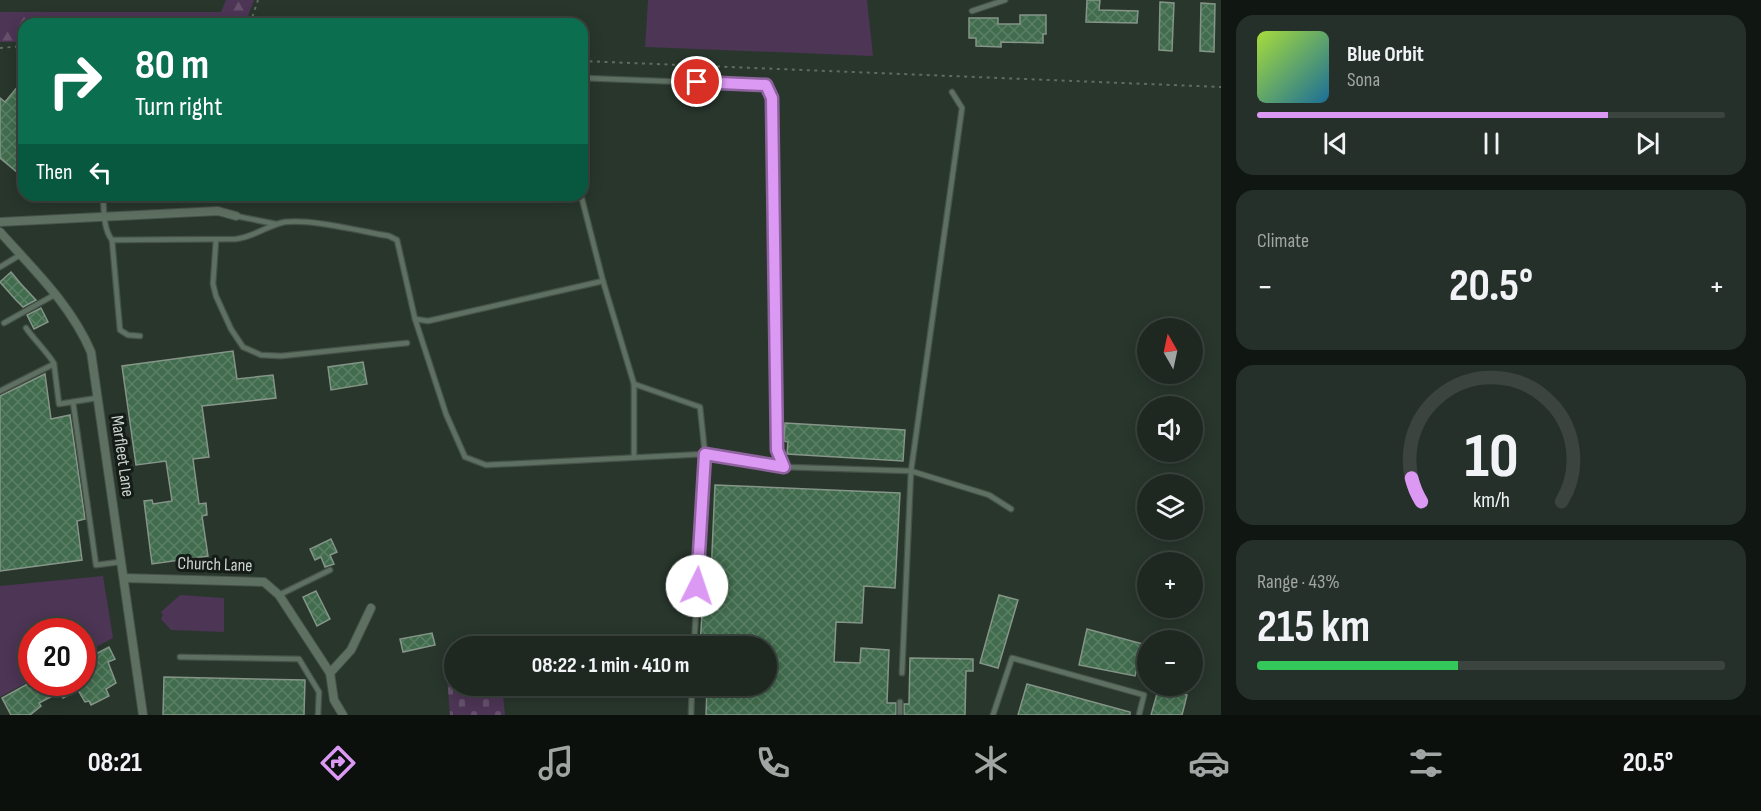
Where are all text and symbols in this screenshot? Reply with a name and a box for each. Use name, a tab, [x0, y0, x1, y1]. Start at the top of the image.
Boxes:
text: 80 m	[135, 40, 209, 91]
text: Blue Orbit	[1347, 41, 1424, 68]
icon: right	[36, 42, 114, 120]
pin	[671, 56, 722, 107]
icon: arrive	[680, 65, 713, 98]
text: Sona	[1347, 68, 1380, 92]
text: Turn right	[135, 91, 222, 123]
icon: previous	[1319, 127, 1352, 160]
icon: pause	[1475, 127, 1508, 160]
icon: next	[1631, 127, 1664, 160]
icon: left	[84, 156, 117, 189]
text: Then	[36, 159, 72, 186]
text: Climate	[1257, 229, 1309, 253]
text: 20.5°	[1449, 259, 1533, 314]
text: −	[1257, 267, 1273, 307]
text: +	[1709, 267, 1725, 307]
north arrow	[1137, 318, 1203, 384]
map controls	[1137, 318, 1203, 696]
button: sound	[1137, 396, 1203, 462]
street label: Marfleet Lane	[106, 414, 139, 498]
text: 10	[1464, 420, 1518, 495]
button: layers	[1137, 474, 1203, 540]
text: km/h	[1472, 488, 1510, 513]
button: +	[1137, 552, 1203, 618]
street label: Church Lane	[177, 553, 253, 576]
position arrow	[665, 554, 729, 618]
text: Range · 43%	[1257, 570, 1340, 594]
text: 215 km	[1257, 600, 1370, 655]
speed limit sign: 20	[18, 618, 96, 696]
button: −	[1137, 630, 1203, 696]
text: 08:22 · 1 min · 410 m	[532, 652, 689, 679]
icon: directions	[317, 742, 359, 784]
icon: music	[535, 742, 577, 784]
icon: phone	[752, 742, 794, 784]
icon: climate	[970, 742, 1012, 784]
icon: car	[1188, 742, 1230, 784]
icon: filters	[1405, 742, 1447, 784]
text: 08:21	[88, 747, 142, 779]
text: 20.5°	[1623, 747, 1673, 779]

